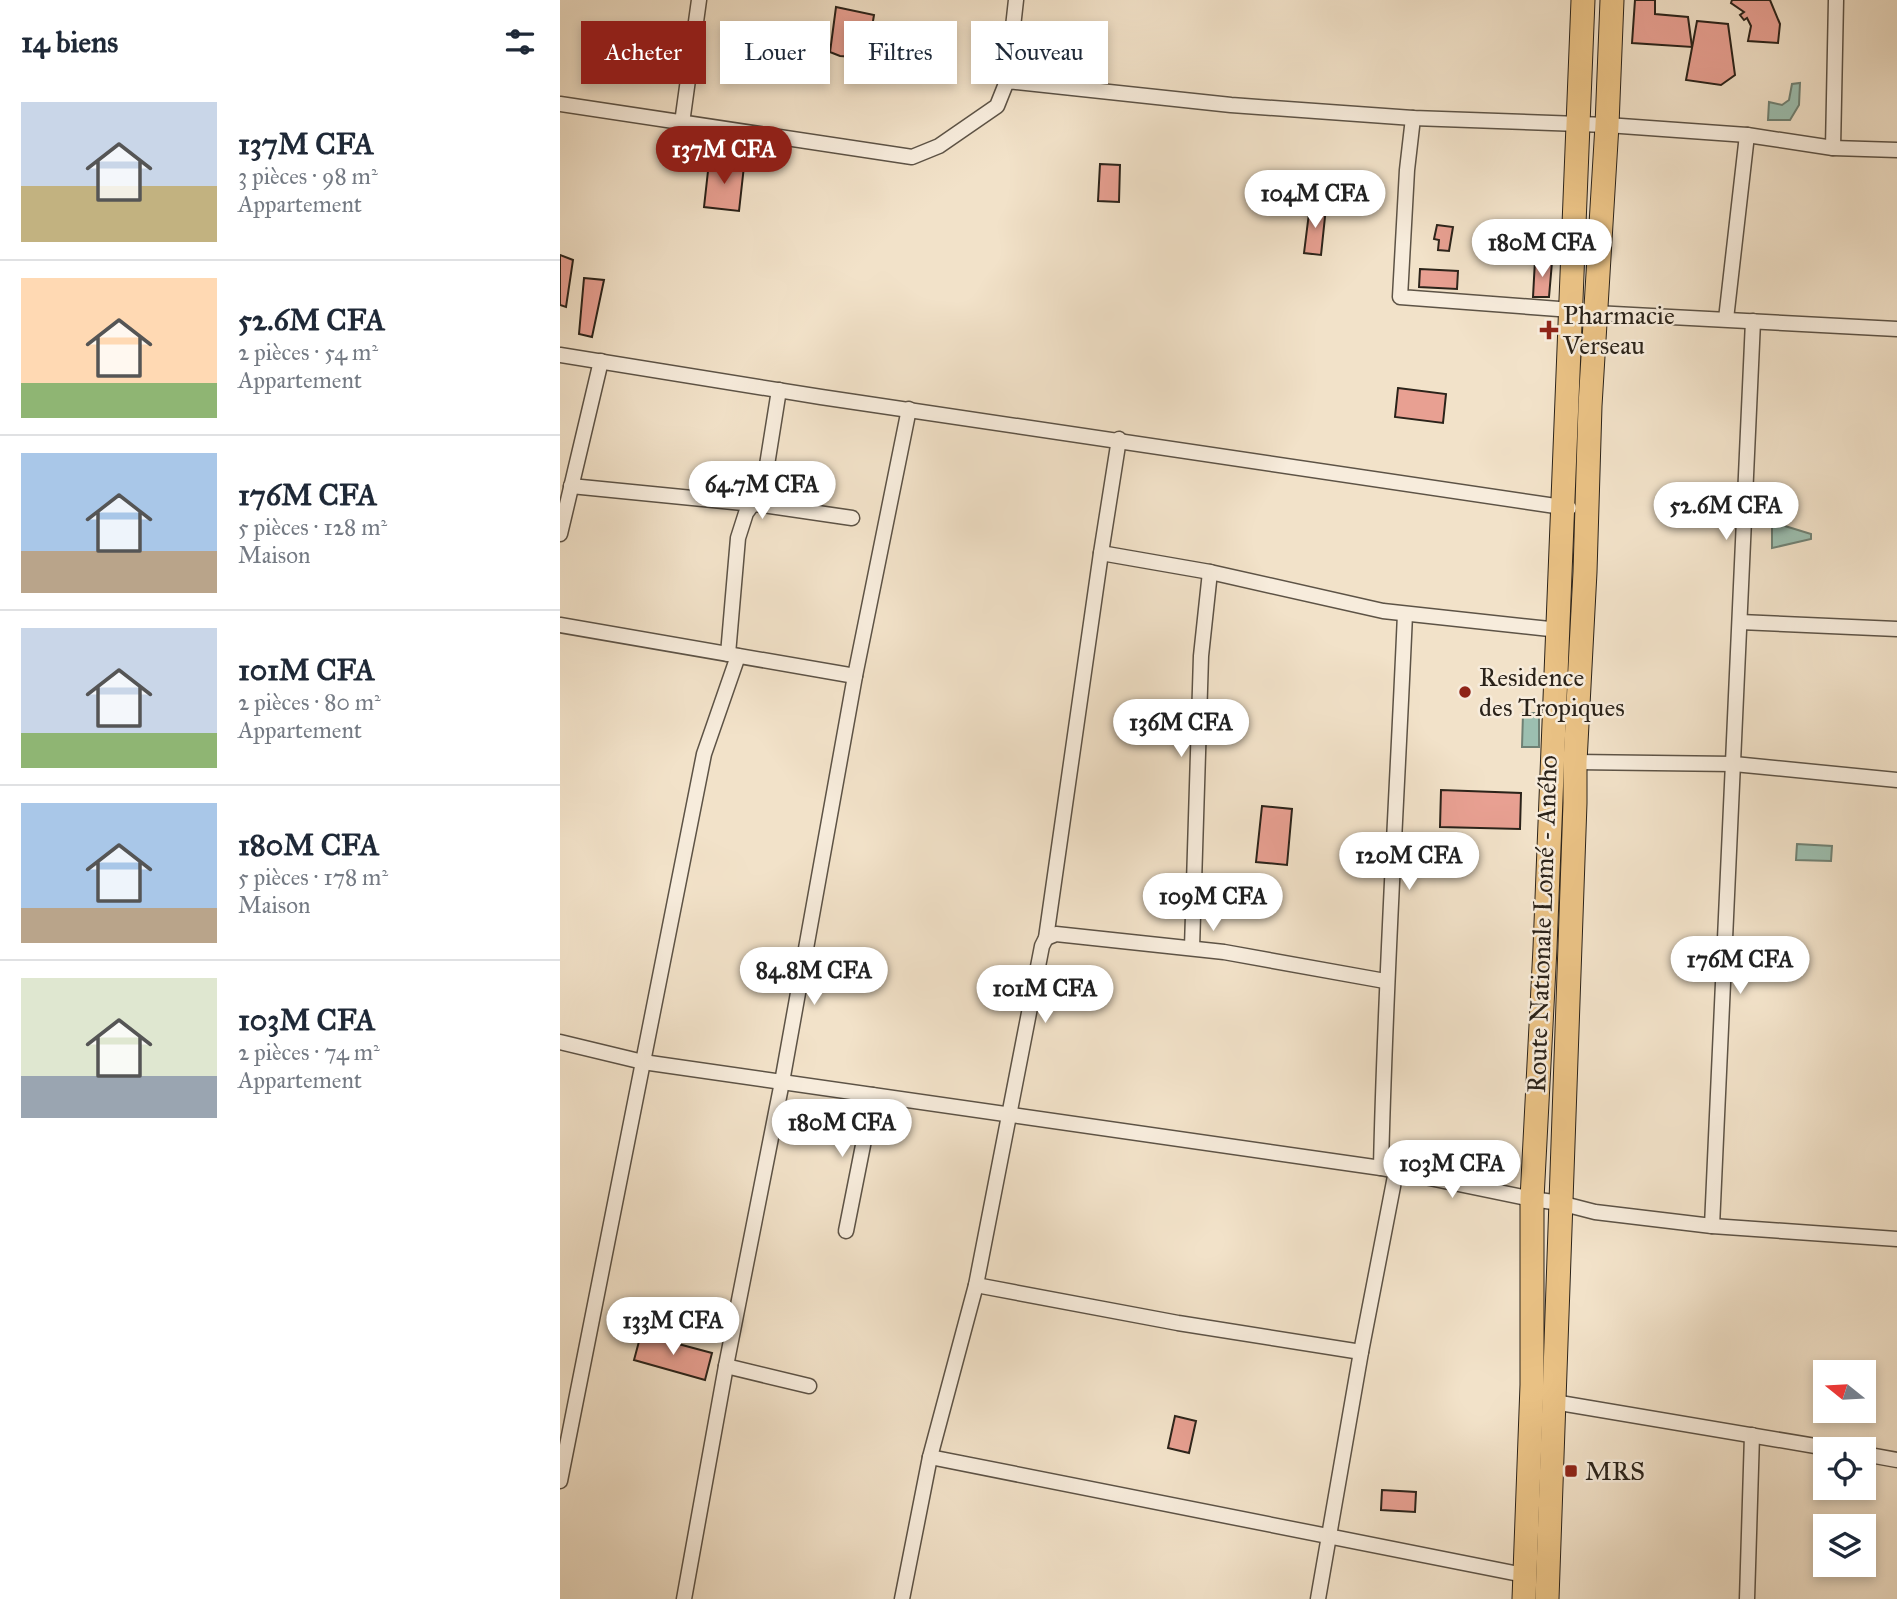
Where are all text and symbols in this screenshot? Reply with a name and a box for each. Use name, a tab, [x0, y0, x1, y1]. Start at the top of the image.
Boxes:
chip: Acheter	[581, 21, 706, 84]
chip: Louer	[720, 21, 830, 84]
chip: Filtres	[844, 21, 957, 84]
chip: Nouveau	[971, 21, 1108, 84]
icon: filters	[501, 23, 539, 61]
text: 14 biens	[21, 24, 118, 60]
text: 137M CFA	[238, 126, 374, 162]
pin: 137M CFA	[652, 127, 796, 186]
icon: home	[77, 130, 161, 214]
text: 137M CFA	[672, 135, 776, 163]
text: 3 pièces · 98 m²	[238, 162, 378, 190]
pin: 104M CFA	[1243, 170, 1387, 230]
text: 104M CFA	[1261, 179, 1369, 207]
text: Appartement	[238, 190, 362, 218]
pin: 180M CFA	[1470, 219, 1614, 279]
text: 180M CFA	[1488, 228, 1596, 256]
place label: Pharmacie Verseau	[1562, 299, 1675, 361]
text: 52.6M CFA	[238, 302, 385, 338]
icon: home	[77, 306, 161, 390]
marker: Pharmacie Verseau	[1541, 322, 1557, 338]
text: 2 pièces · 54 m²	[238, 338, 378, 366]
text: Appartement	[238, 366, 362, 394]
pin: 64.7M CFA	[682, 462, 842, 521]
text: 64.7M CFA	[705, 470, 819, 498]
text: 176M CFA	[238, 477, 377, 513]
icon: home	[77, 481, 161, 565]
pin: 52.6M CFA	[1646, 482, 1806, 542]
text: 52.6M CFA	[1670, 491, 1782, 519]
text: 5 pièces · 128 m²	[238, 513, 387, 541]
text: Maison	[238, 541, 310, 569]
text: 101M CFA	[238, 652, 375, 688]
icon: home	[77, 656, 161, 740]
place label: Residence des Tropiques	[1479, 661, 1625, 723]
marker: Residence des Tropiques	[1457, 684, 1473, 700]
text: 2 pièces · 80 m²	[238, 688, 381, 716]
pin: 136M CFA	[1109, 700, 1253, 759]
text: 136M CFA	[1129, 708, 1233, 736]
text: Appartement	[238, 716, 362, 744]
street label: Route Nationale Lomé - Aného	[1520, 754, 1564, 1094]
text: 180M CFA	[238, 827, 379, 863]
icon: home	[77, 831, 161, 915]
pin: 120M CFA	[1337, 832, 1481, 892]
text: 120M CFA	[1355, 841, 1463, 869]
text: 5 pièces · 178 m²	[238, 863, 388, 891]
pin: 109M CFA	[1141, 874, 1285, 933]
text: 109M CFA	[1159, 882, 1267, 910]
text: Maison	[238, 891, 310, 919]
pin: 176M CFA	[1668, 936, 1812, 996]
text: 176M CFA	[1687, 945, 1793, 973]
pin: 84.8M CFA	[734, 948, 894, 1007]
text: 84.8M CFA	[756, 956, 872, 984]
pin: 101M CFA	[973, 965, 1117, 1025]
text: 101M CFA	[993, 974, 1097, 1002]
text: 103M CFA	[238, 1002, 375, 1038]
icon: home	[77, 1006, 161, 1090]
text: 2 pièces · 74 m²	[238, 1038, 380, 1066]
text: Appartement	[238, 1066, 362, 1094]
pin: 180M CFA	[770, 1100, 914, 1159]
text: 180M CFA	[788, 1108, 896, 1136]
pin: 103M CFA	[1380, 1140, 1524, 1200]
text: 103M CFA	[1399, 1149, 1505, 1177]
pin: 133M CFA	[601, 1298, 745, 1357]
text: 133M CFA	[622, 1306, 724, 1334]
north arrow	[1813, 1360, 1876, 1423]
map controls	[1813, 1360, 1876, 1577]
button: locate	[1813, 1437, 1876, 1500]
place label: MRS	[1585, 1455, 1645, 1487]
marker: MRS	[1563, 1463, 1579, 1479]
button: layers	[1813, 1514, 1876, 1577]

